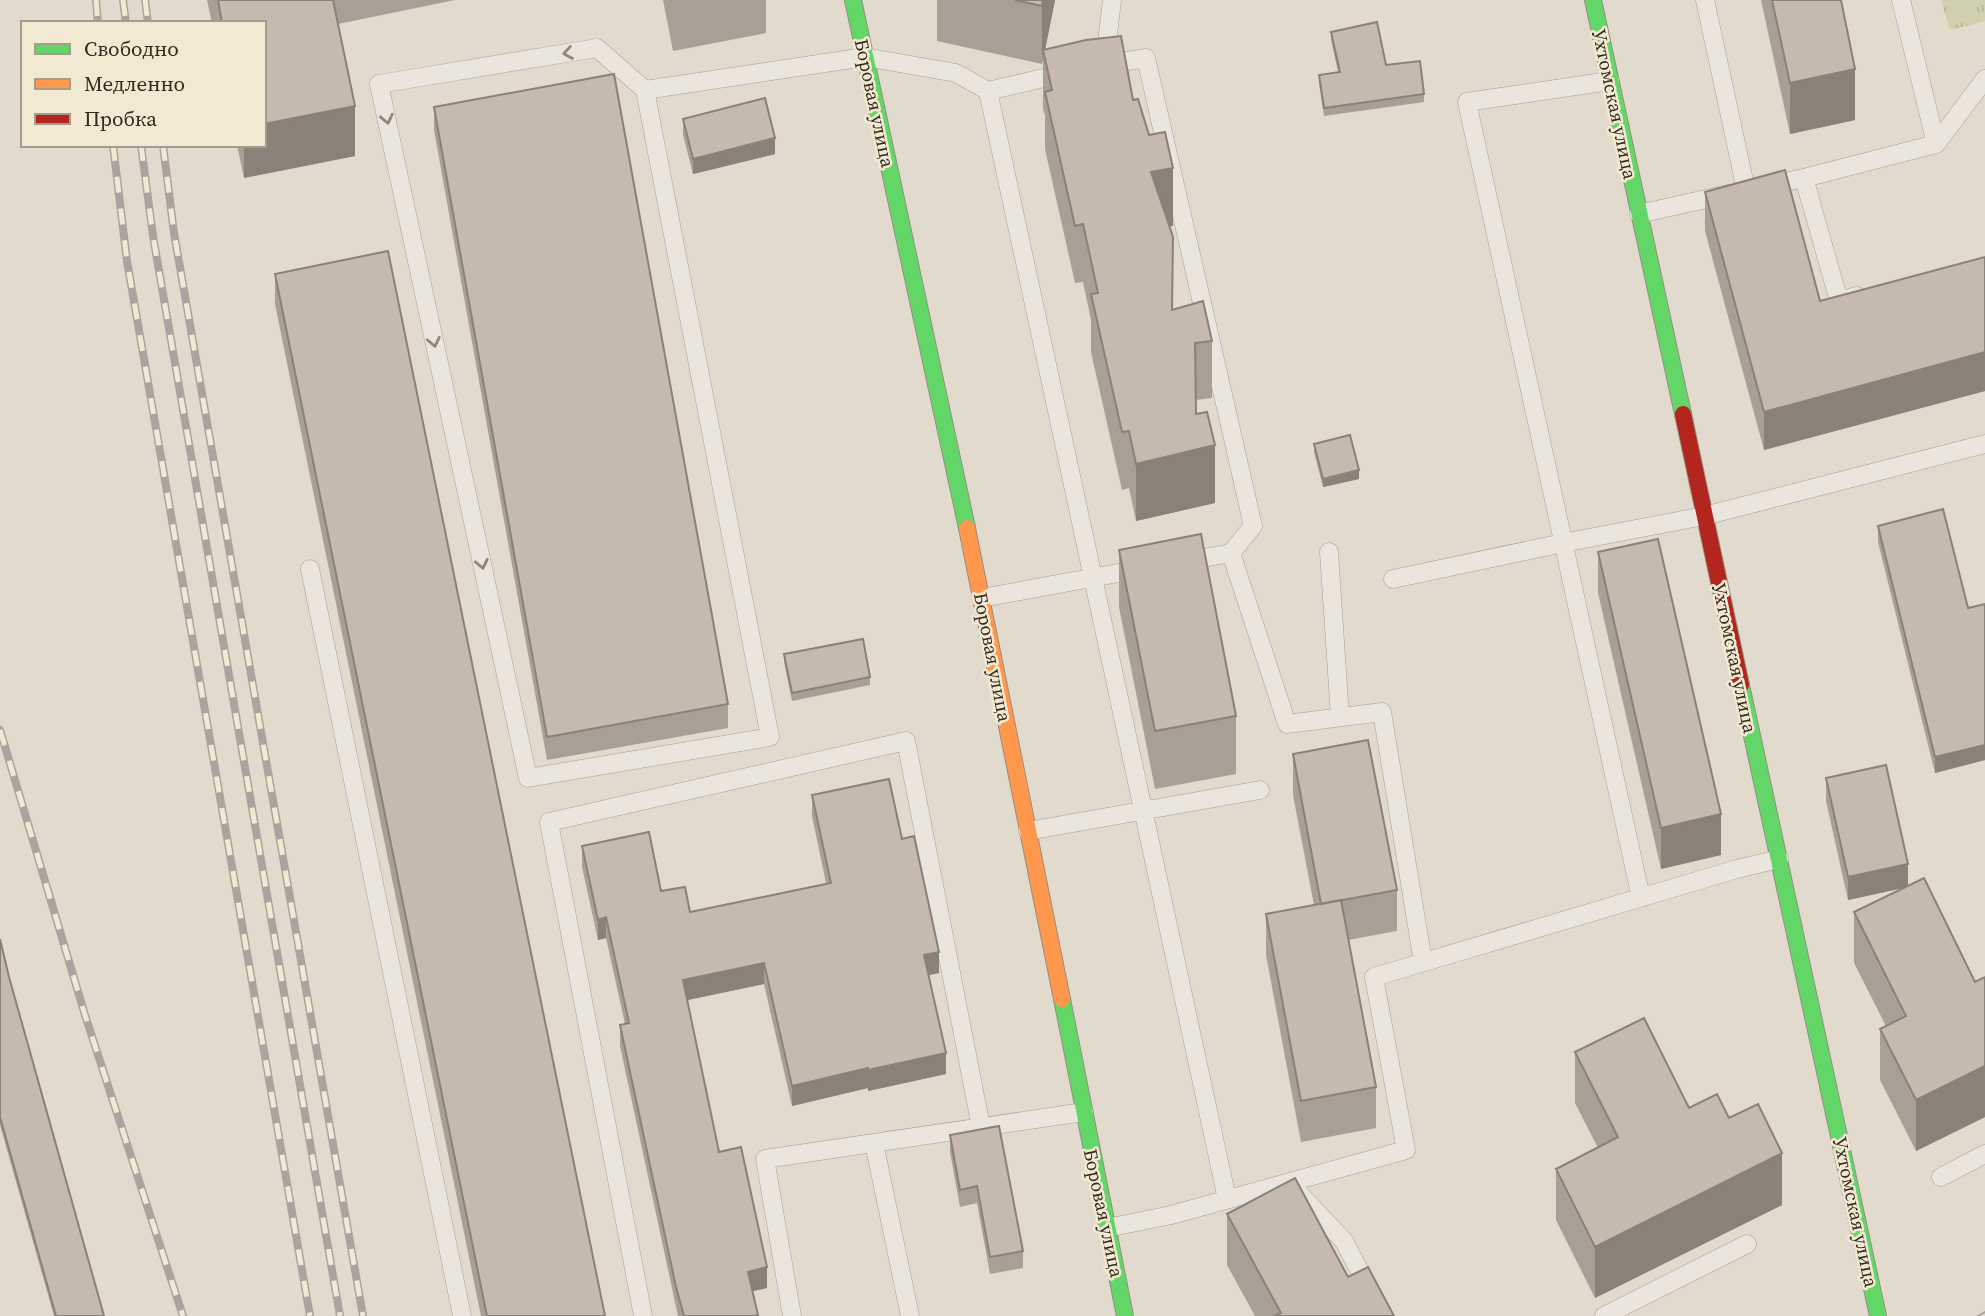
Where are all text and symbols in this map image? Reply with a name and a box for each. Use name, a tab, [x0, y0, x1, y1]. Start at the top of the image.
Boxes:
legend	[21, 21, 266, 147]
street label: Ухтомская улица	[1586, 27, 1644, 182]
text: Свободно	[84, 34, 179, 63]
street label: Боровая улица	[849, 36, 901, 170]
one-way arrow	[562, 45, 574, 60]
text: Медленно	[84, 69, 185, 98]
text: Пробка	[84, 104, 157, 133]
one-way arrow	[378, 113, 393, 125]
one-way arrow	[426, 336, 441, 348]
one-way arrow	[474, 558, 489, 570]
street label: Ухтомская улица	[1706, 581, 1764, 736]
street label: Боровая улица	[968, 590, 1018, 724]
street label: Ухтомская улица	[1827, 1135, 1885, 1290]
street label: Боровая улица	[1078, 1146, 1130, 1280]

